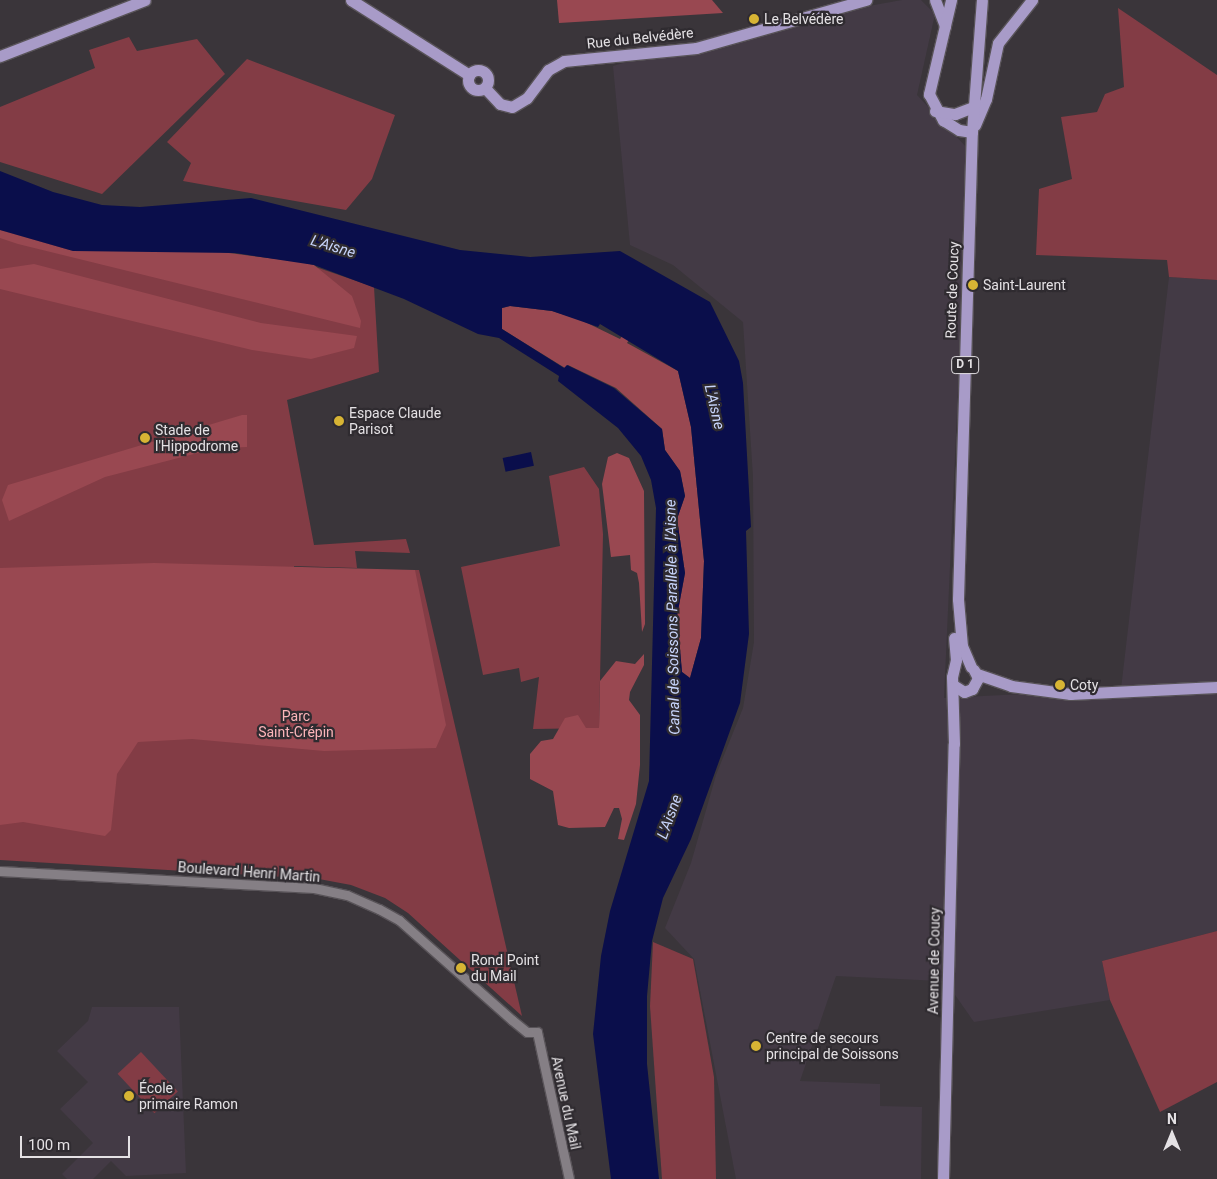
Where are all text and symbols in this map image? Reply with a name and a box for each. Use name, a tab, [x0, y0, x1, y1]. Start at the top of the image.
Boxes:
place label: Le Belvédère	[764, 11, 843, 27]
marker: Le Belvédère	[748, 13, 760, 25]
street label: Rue du Belvédère	[586, 24, 694, 52]
water label: L'Aisne	[308, 232, 358, 262]
street label: Route de Coucy	[942, 241, 962, 339]
place label: Saint-Laurent	[983, 277, 1066, 293]
marker: Saint-Laurent	[967, 279, 979, 291]
road number: D 1	[950, 356, 980, 374]
water label: L'Aisne	[700, 383, 728, 431]
place label: Espace Claude Parisot	[349, 405, 441, 438]
marker: Espace Claude Parisot	[333, 415, 345, 427]
place label: Stade de l'Hippodrome	[155, 422, 238, 454]
marker: Stade de l'Hippodrome	[139, 432, 151, 444]
water label: Canal de Soissons Parallèle à l'Aisne	[662, 499, 684, 735]
place label: Coty	[1070, 677, 1098, 693]
marker: Coty	[1054, 679, 1066, 691]
park label: Parc Saint-Crépin	[258, 708, 334, 740]
water label: L'Aisne	[654, 792, 686, 842]
street label: Boulevard Henri Martin	[177, 859, 321, 885]
street label: Avenue de Coucy	[925, 907, 943, 1015]
place label: Rond Point du Mail	[471, 952, 539, 984]
marker: Rond Point du Mail	[455, 962, 467, 974]
place label: Centre de secours principal de Soissons	[766, 1030, 899, 1062]
marker: Centre de secours principal de Soissons	[750, 1040, 762, 1052]
street label: Avenue du Mail	[548, 1055, 584, 1151]
place label: École primaire Ramon	[139, 1080, 238, 1112]
marker: École primaire Ramon	[123, 1090, 135, 1102]
north arrow	[1147, 1109, 1197, 1159]
text: N	[1167, 1111, 1177, 1127]
scale bar	[22, 1126, 132, 1158]
text: 100 m	[28, 1136, 70, 1154]

